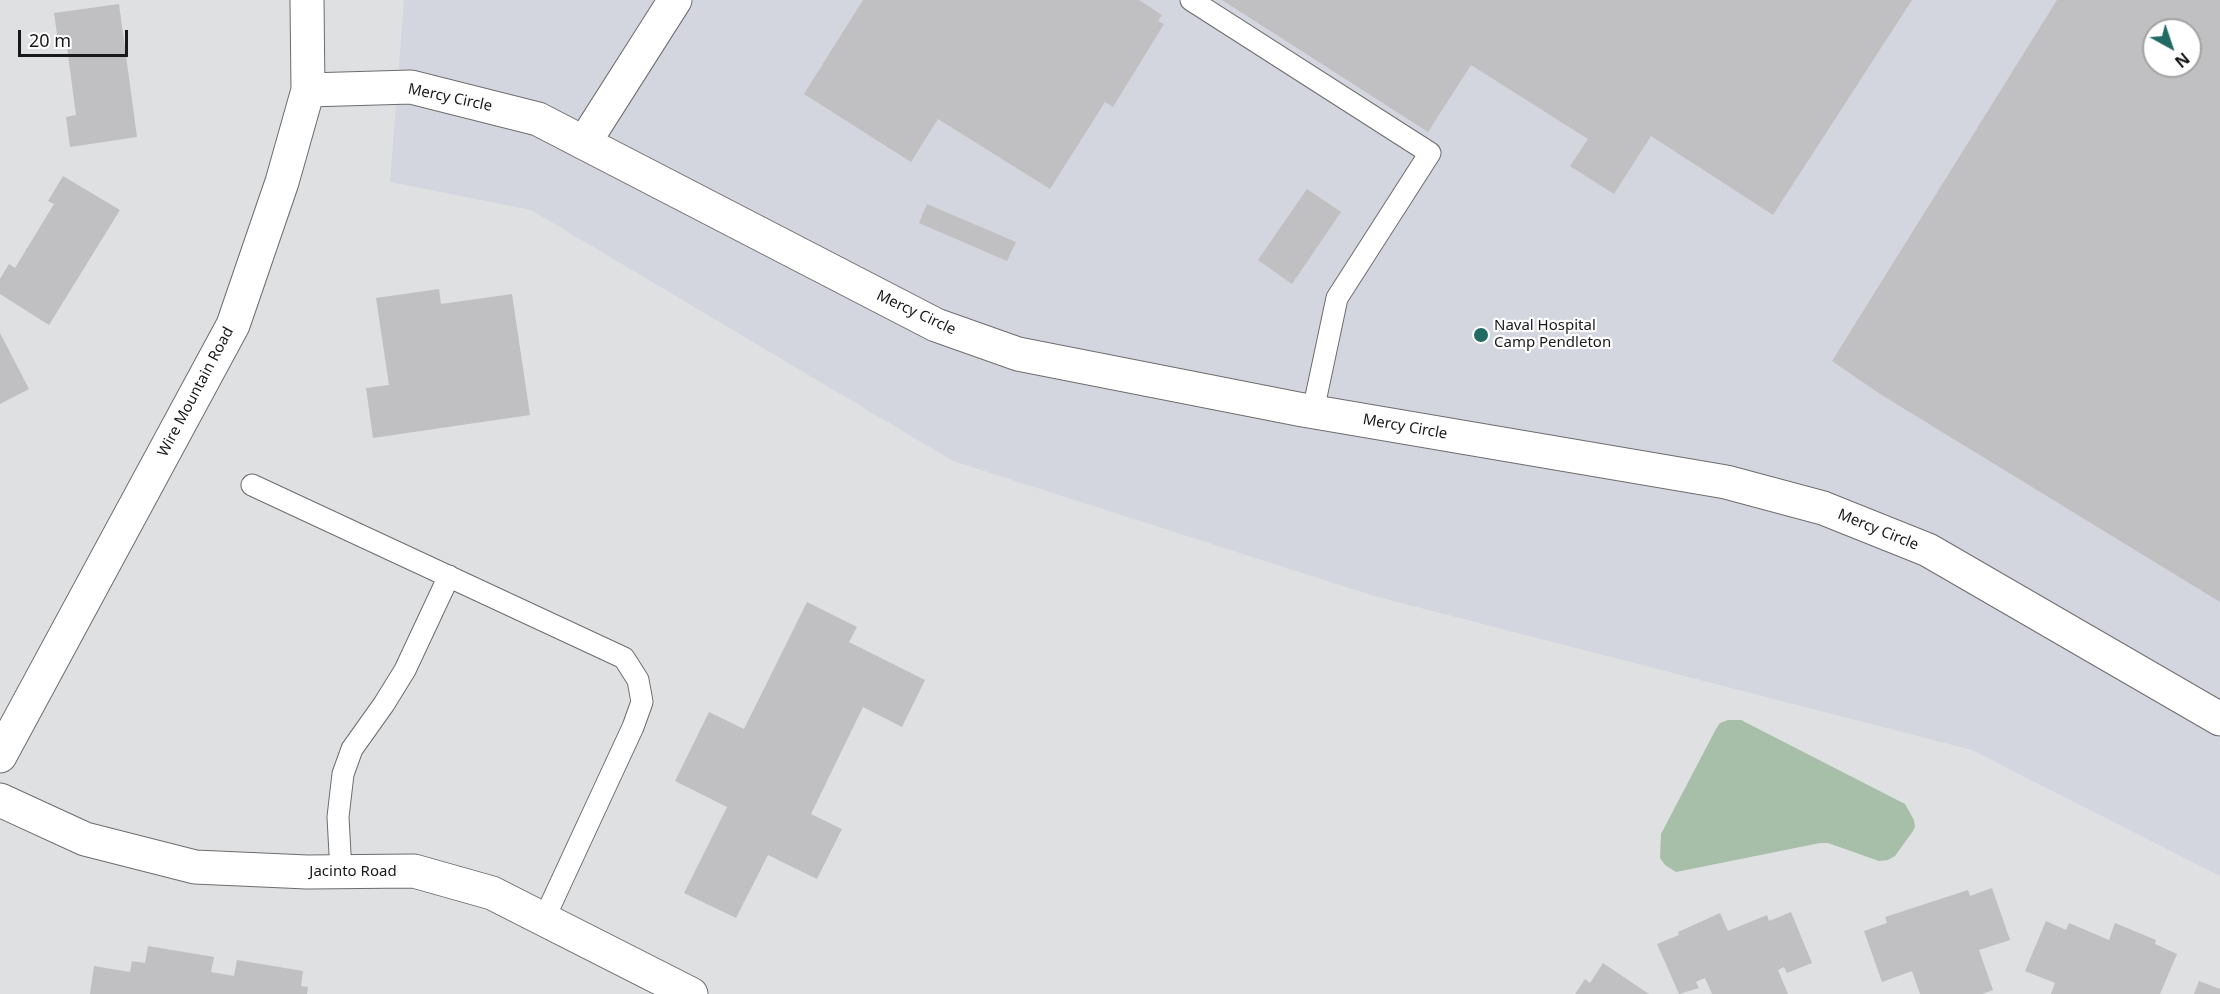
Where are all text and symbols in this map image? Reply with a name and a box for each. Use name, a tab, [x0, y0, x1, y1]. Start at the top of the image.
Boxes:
scale bar	[21, 18, 130, 56]
north arrow	[2142, 18, 2202, 78]
text: 20 m	[29, 28, 71, 52]
text: N	[2170, 48, 2194, 73]
street label: Mercy Circle	[406, 80, 494, 116]
street label: Mercy Circle	[873, 287, 959, 339]
place label: Naval Hospital Camp Pendleton	[1494, 317, 1611, 352]
street label: Wire Mountain Road	[154, 324, 238, 460]
marker: Naval Hospital Camp Pendleton	[1472, 326, 1490, 344]
street label: Mercy Circle	[1361, 411, 1449, 443]
street label: Mercy Circle	[1835, 506, 1921, 554]
street label: Jacinto Road	[309, 863, 397, 881]

